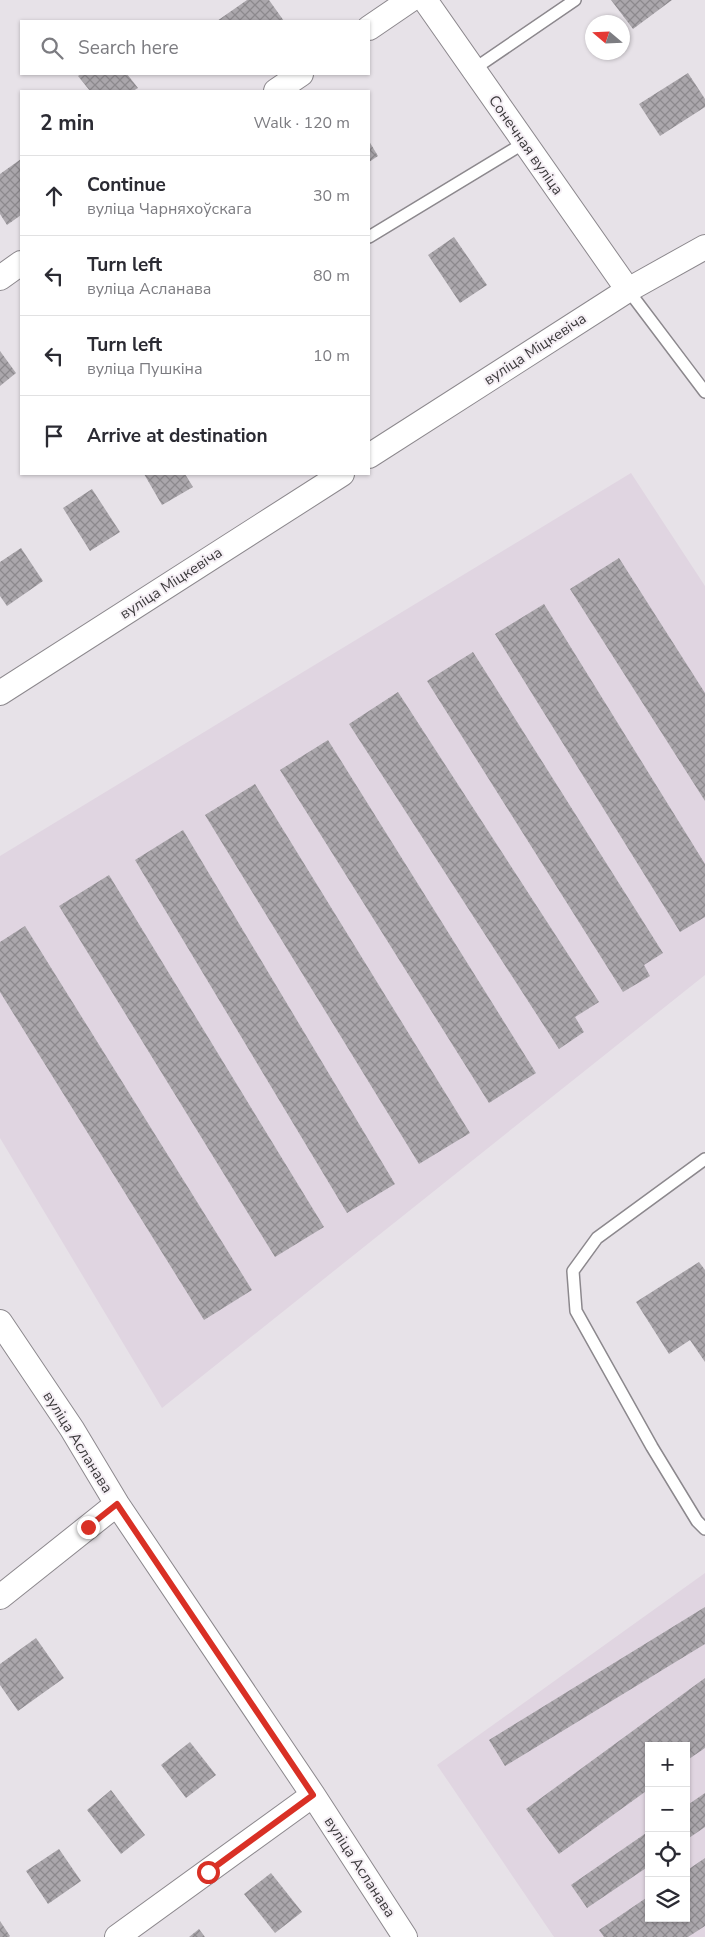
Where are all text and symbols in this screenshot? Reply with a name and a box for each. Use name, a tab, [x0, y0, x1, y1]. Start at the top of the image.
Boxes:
north arrow	[585, 15, 630, 60]
search box	[20, 20, 370, 75]
icon: search	[38, 34, 66, 62]
text: Search here	[78, 35, 179, 61]
street label: Сонечная вуліца	[484, 91, 568, 199]
text: 2 min	[40, 109, 94, 137]
text: Walk · 120 m	[254, 112, 350, 134]
text: Continue	[87, 172, 166, 198]
icon: ahead	[40, 182, 68, 210]
text: 30 m	[313, 185, 350, 207]
text: вуліца Чарняхоўскага	[87, 198, 252, 220]
text: Turn left	[87, 252, 162, 278]
icon: left	[40, 262, 68, 290]
text: 80 m	[313, 265, 350, 287]
text: вуліца Асланава	[87, 278, 211, 300]
street label: вуліца Міцкевіча	[480, 308, 590, 390]
text: Turn left	[87, 332, 162, 358]
icon: left	[40, 342, 68, 370]
text: 10 m	[313, 345, 350, 367]
text: вуліца Пушкіна	[87, 358, 203, 380]
icon: arrive	[40, 422, 68, 450]
text: Arrive at destination	[87, 423, 268, 449]
street label: вуліца Міцкевіча	[116, 542, 226, 624]
street label: вуліца Асланава	[39, 1387, 117, 1497]
route end	[77, 1516, 100, 1539]
map controls	[645, 1742, 690, 1922]
button: +	[645, 1742, 690, 1787]
button: −	[645, 1787, 690, 1832]
street label: вуліца Асланава	[320, 1813, 400, 1921]
button: locate	[645, 1832, 690, 1877]
route start	[197, 1861, 220, 1884]
button: layers	[645, 1877, 690, 1922]

